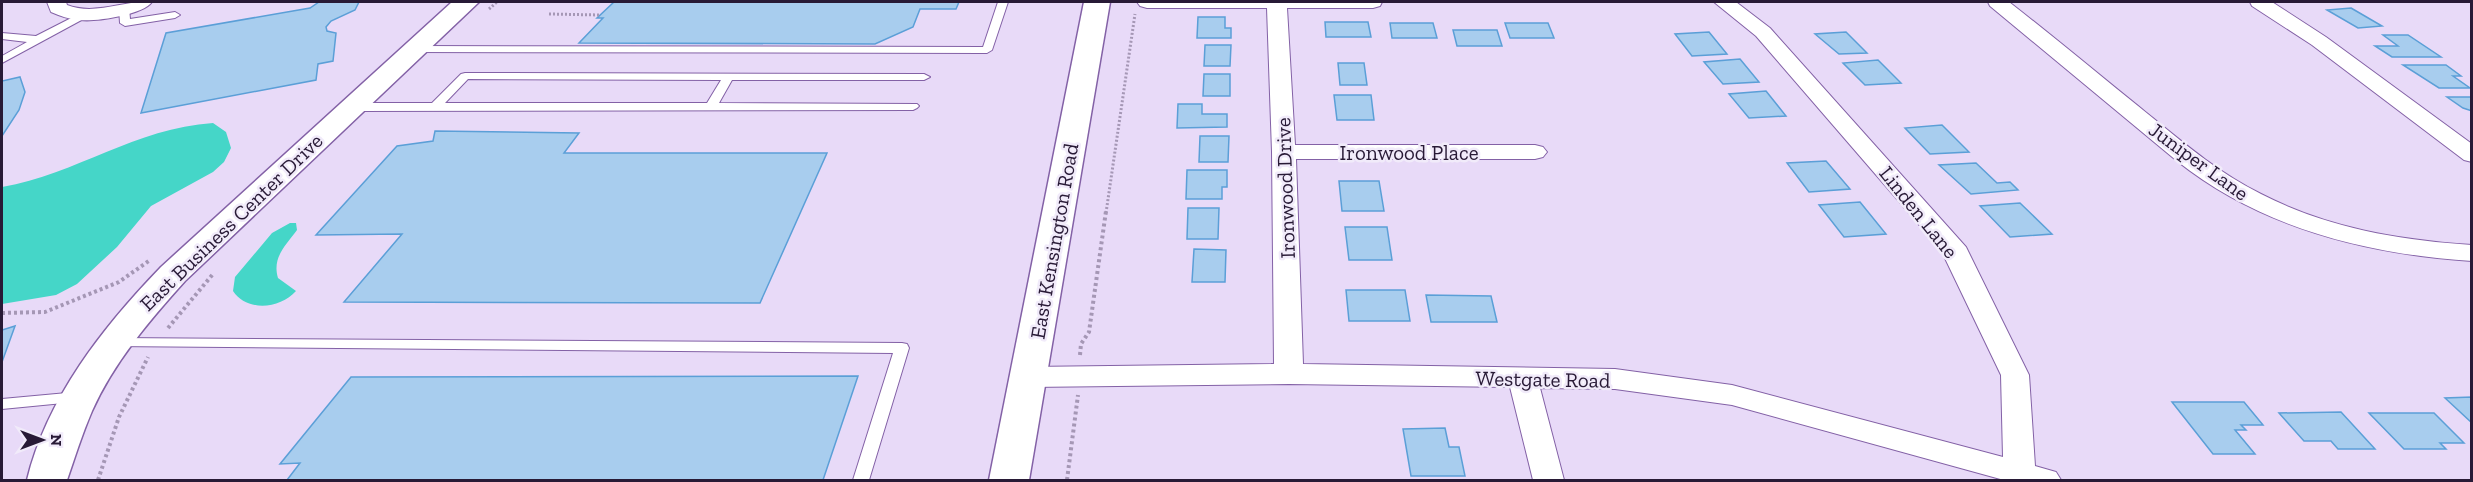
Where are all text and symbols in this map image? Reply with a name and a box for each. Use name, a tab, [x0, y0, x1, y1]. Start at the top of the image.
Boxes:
street label: Juniper Lane	[2144, 116, 2254, 206]
street label: Ironwood Drive	[1270, 117, 1300, 259]
street label: East Business Center Drive	[134, 128, 328, 316]
street label: Ironwood Place	[1339, 140, 1479, 165]
street label: East Kensington Road	[1024, 141, 1084, 341]
street label: Linden Lane	[1874, 161, 1964, 263]
street label: Westgate Road	[1475, 365, 1611, 393]
north arrow	[12, 410, 72, 470]
text: N	[47, 434, 66, 446]

